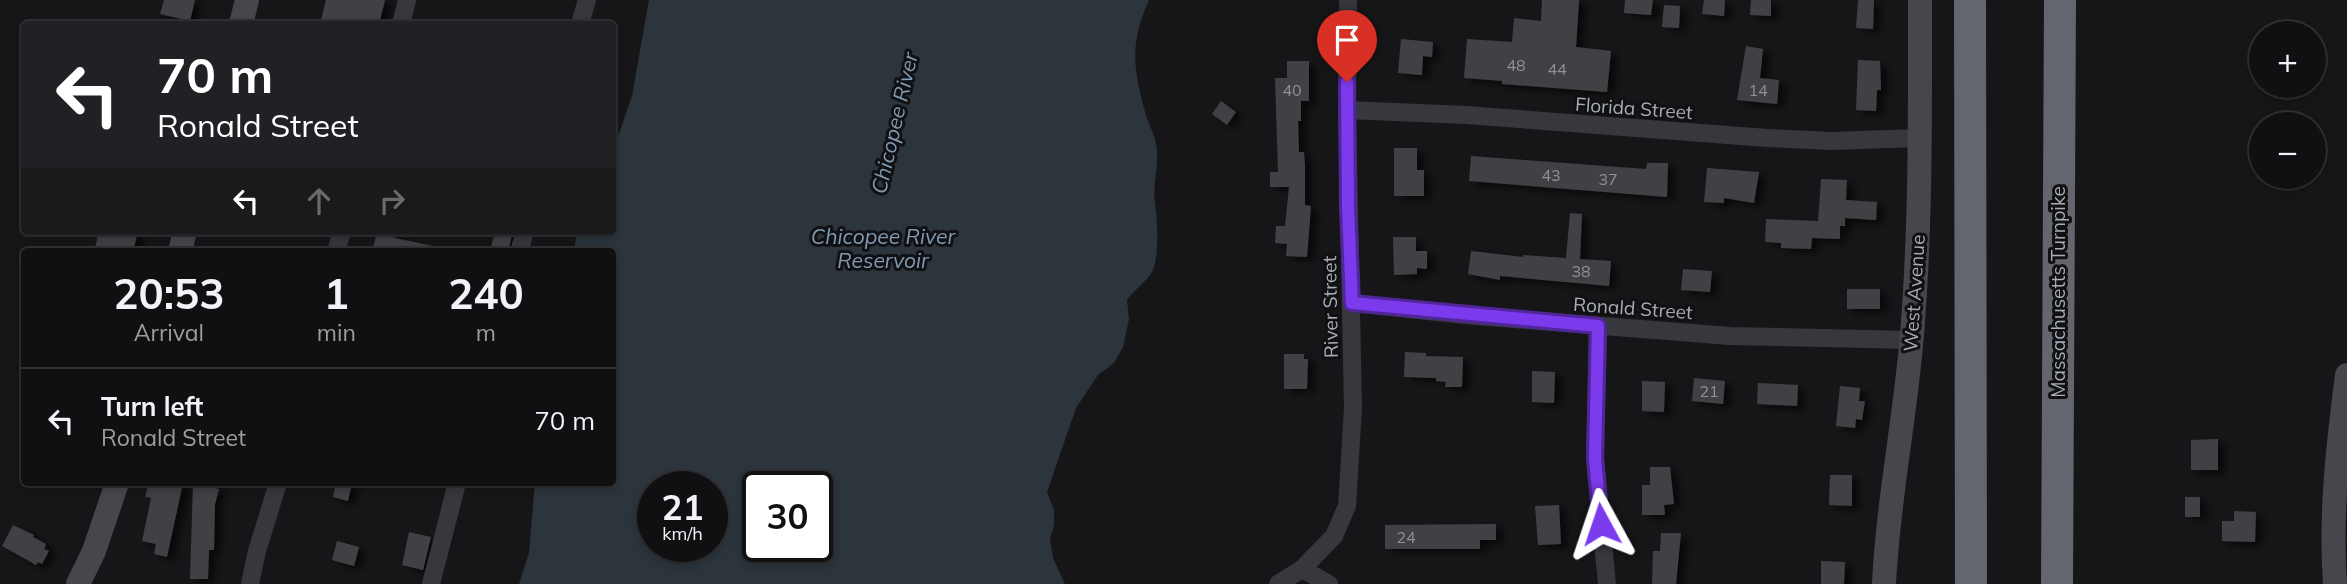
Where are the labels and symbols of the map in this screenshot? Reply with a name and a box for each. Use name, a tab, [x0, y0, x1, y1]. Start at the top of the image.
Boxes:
pin	[1317, 10, 1377, 82]
water label: Chicopee River	[865, 48, 923, 196]
house number: 48	[1506, 55, 1526, 75]
house number: 44	[1547, 59, 1567, 79]
house number: 40	[1282, 80, 1302, 100]
house number: 14	[1748, 80, 1768, 100]
street label: Florida Street	[1574, 92, 1694, 124]
house number: 43	[1541, 165, 1561, 185]
house number: 37	[1598, 169, 1618, 189]
street label: Massachusetts Turnpike	[2046, 186, 2070, 398]
water label: Chicopee River Reservoir	[811, 223, 957, 273]
street label: West Avenue	[1898, 234, 1930, 352]
street label: River Street	[1317, 255, 1343, 358]
house number: 38	[1571, 261, 1591, 281]
street label: Ronald Street	[1572, 292, 1694, 324]
house number: 21	[1699, 381, 1719, 401]
speed limit sign: 30	[742, 471, 833, 562]
position arrow	[1564, 487, 1638, 561]
house number: 24	[1396, 527, 1416, 547]

